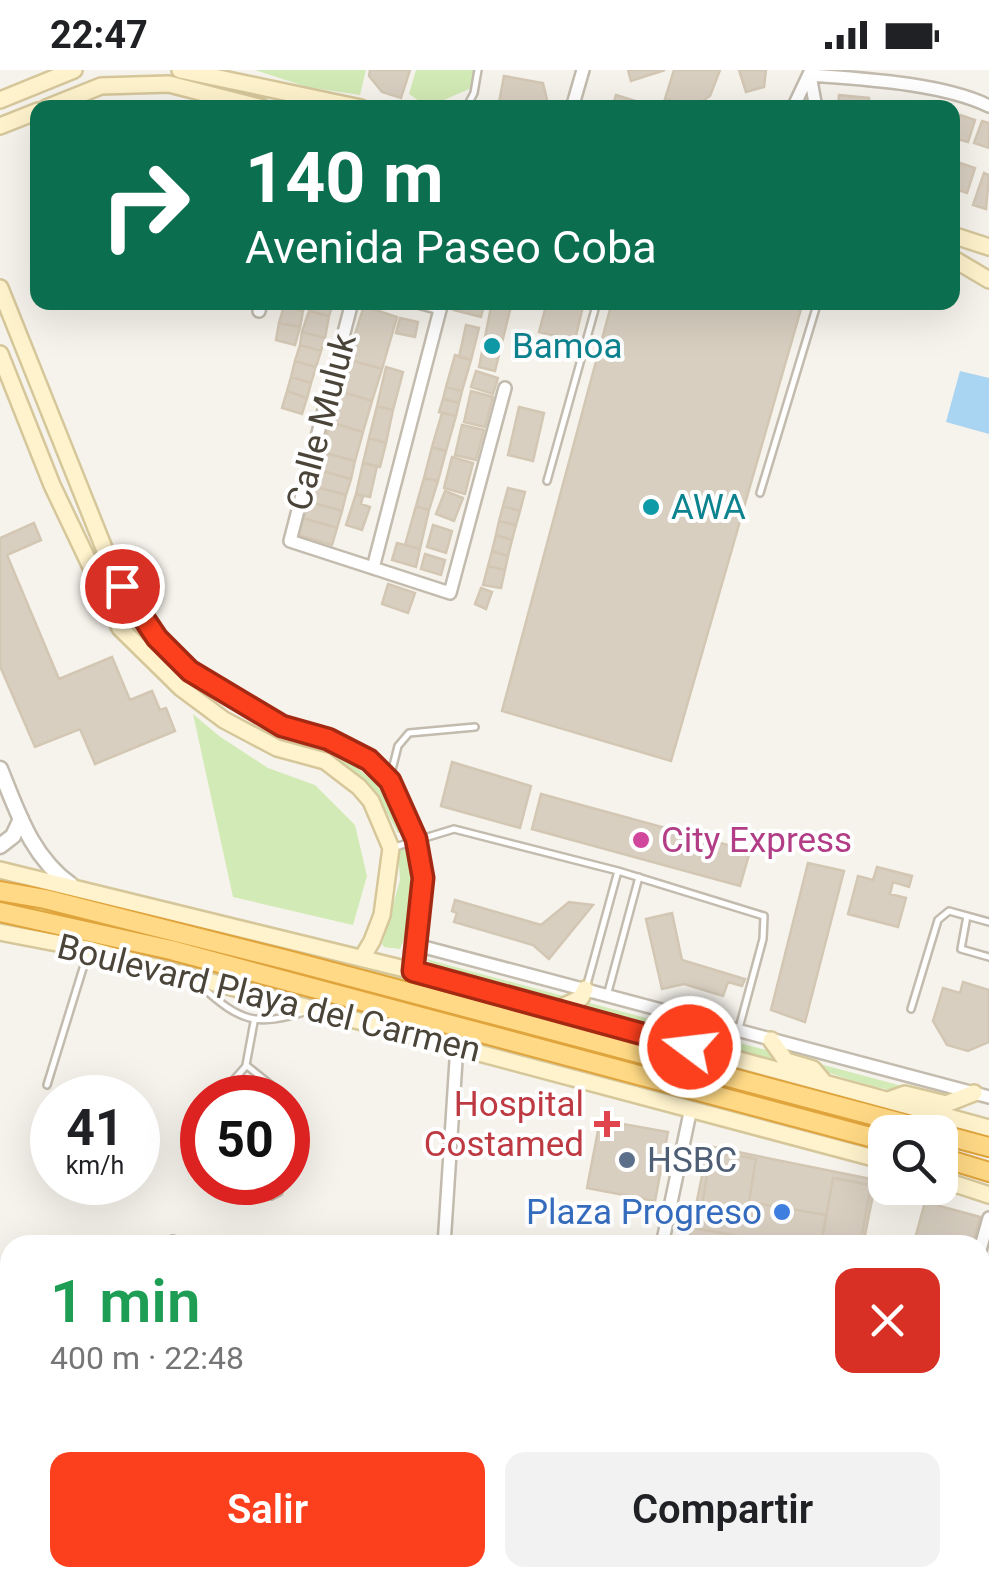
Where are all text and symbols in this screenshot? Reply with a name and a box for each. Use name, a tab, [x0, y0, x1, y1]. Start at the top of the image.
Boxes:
text: 22:47	[50, 13, 148, 57]
text: 140 m	[245, 137, 444, 219]
icon: right	[80, 140, 210, 270]
text: Avenida Paseo Coba	[245, 221, 657, 274]
place label: Bamoa	[512, 326, 623, 367]
street label: Calle Muluk	[278, 329, 365, 515]
marker: Bamoa	[481, 335, 503, 357]
place label: AWA	[671, 487, 746, 528]
marker: AWA	[640, 496, 662, 518]
pin	[80, 544, 165, 629]
icon: arrive	[95, 559, 150, 614]
place label: City Express	[661, 820, 852, 861]
marker: City Express	[630, 829, 652, 851]
street label: Boulevard Playa del Carmen	[53, 926, 485, 1071]
position arrow	[638, 995, 742, 1099]
speed limit sign: 50	[180, 1075, 310, 1205]
place label: Hospital Costamed	[424, 1084, 584, 1165]
text: 41	[66, 1099, 124, 1157]
marker: Hospital Costamed	[594, 1111, 620, 1137]
map controls	[868, 1115, 958, 1205]
button: search	[868, 1115, 958, 1205]
place label: HSBC	[647, 1140, 737, 1181]
marker: HSBC	[616, 1149, 638, 1171]
text: km/h	[66, 1151, 124, 1180]
place label: Plaza Progreso	[526, 1192, 762, 1233]
marker: Plaza Progreso	[771, 1201, 793, 1223]
text: 1 min	[50, 1266, 200, 1337]
button: close	[835, 1268, 940, 1373]
text: 400 m · 22:48	[50, 1339, 244, 1377]
button: Salir	[50, 1452, 485, 1567]
button: Compartir	[505, 1452, 940, 1567]

